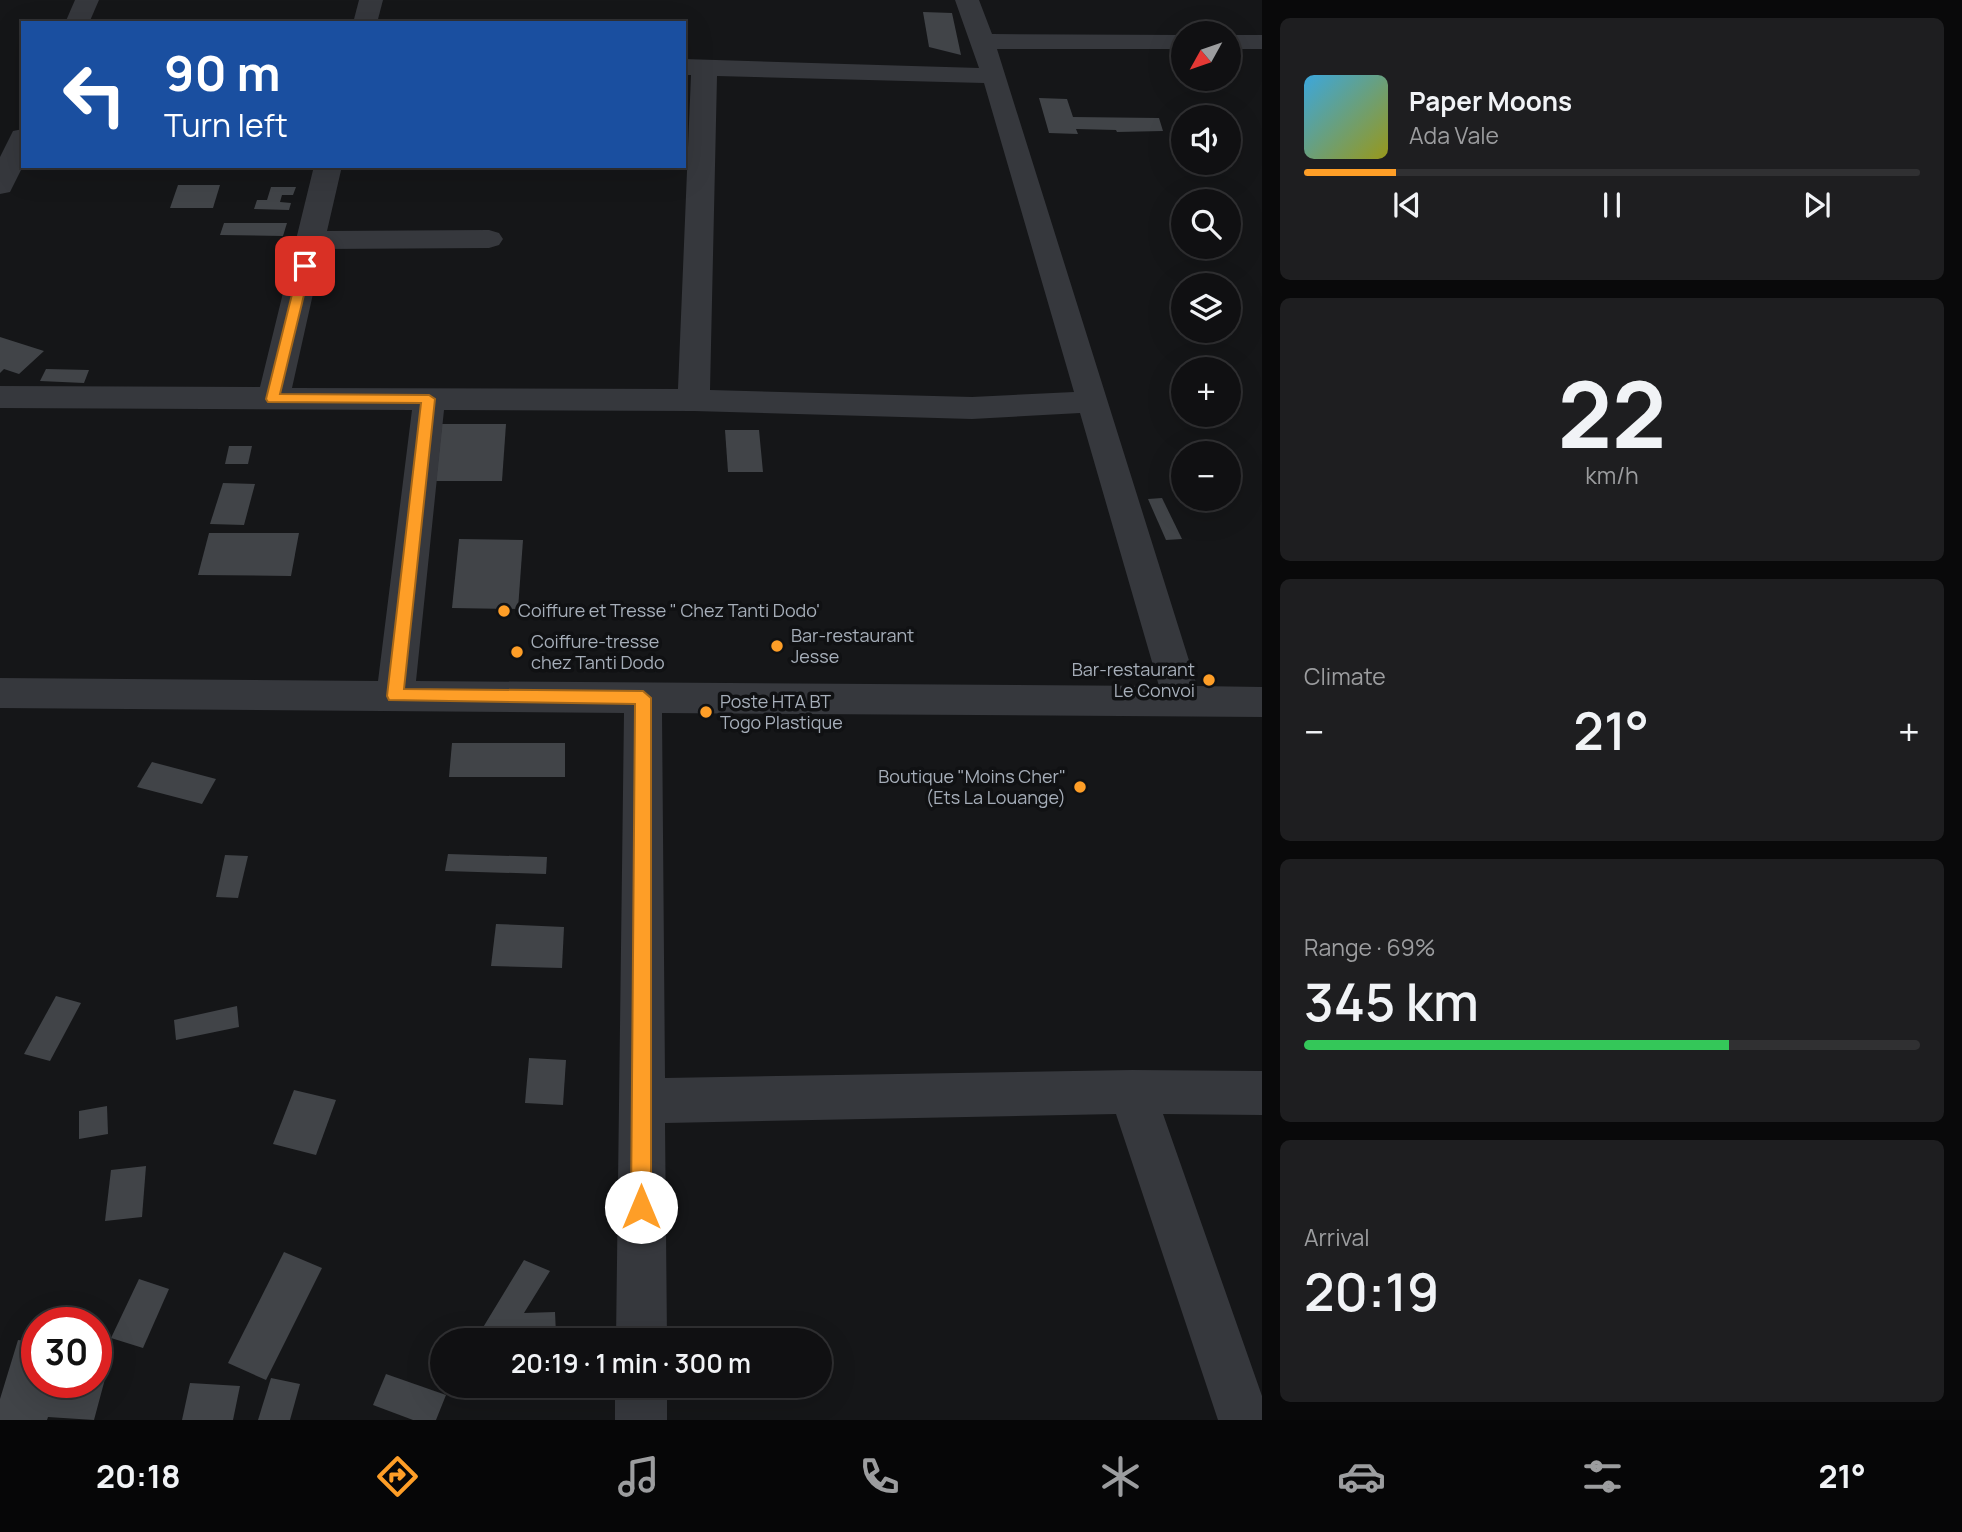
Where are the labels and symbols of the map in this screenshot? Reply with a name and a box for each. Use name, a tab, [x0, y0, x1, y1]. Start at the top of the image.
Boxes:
north arrow	[1171, 21, 1241, 91]
pin	[275, 236, 335, 296]
place label: Coiffure et Tresse " Chez Tanti Dodo'	[518, 598, 820, 622]
marker: Coiffure et Tresse " Chez Tanti Dodo'	[496, 603, 512, 619]
place label: Bar-restaurant Jesse	[791, 623, 914, 668]
place label: Coiffure-tresse chez Tanti Dodo	[531, 629, 665, 674]
marker: Bar-restaurant Jesse	[769, 638, 785, 654]
marker: Coiffure-tresse chez Tanti Dodo	[509, 644, 525, 660]
place label: Bar-restaurant Le Convoi	[1072, 657, 1195, 702]
marker: Bar-restaurant Le Convoi	[1201, 672, 1217, 688]
place label: Poste HTA BT Togo Plastique	[720, 689, 843, 734]
marker: Poste HTA BT Togo Plastique	[698, 704, 714, 720]
place label: Boutique "Moins Cher" (Ets La Louange)	[878, 764, 1066, 809]
marker: Boutique "Moins Cher" (Ets La Louange)	[1072, 779, 1088, 795]
position arrow	[604, 1170, 678, 1244]
speed limit sign: 30	[21, 1307, 112, 1398]

